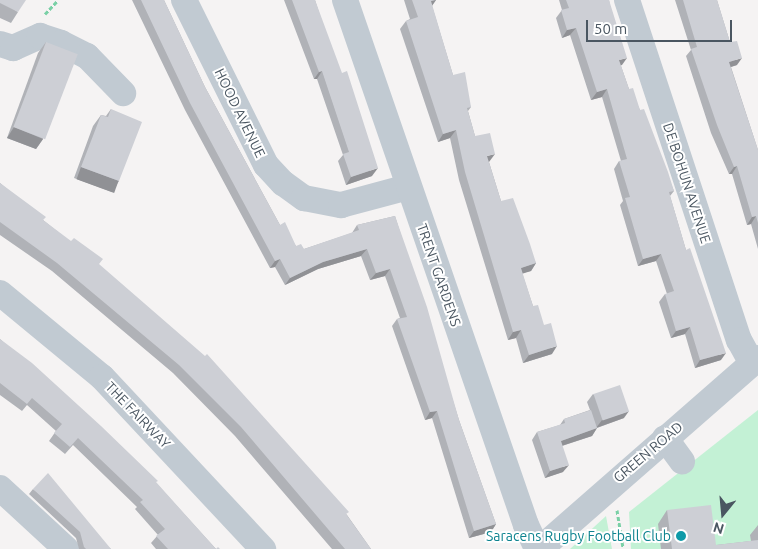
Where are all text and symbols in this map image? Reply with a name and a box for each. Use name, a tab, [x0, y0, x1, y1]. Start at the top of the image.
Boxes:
scale bar	[588, 10, 734, 42]
text: 50 m	[594, 20, 627, 37]
street label: HOOD AVENUE	[211, 66, 269, 160]
street label: DE BOHUN AVENUE	[660, 121, 714, 245]
street label: TRENT GARDENS	[414, 221, 464, 329]
street label: THE FAIRWAY	[102, 378, 174, 452]
street label: GREEN ROAD	[610, 418, 686, 486]
north arrow	[698, 489, 748, 539]
text: N	[711, 519, 726, 538]
place label: Saracens Rugby Football Club	[486, 528, 671, 544]
marker: Saracens Rugby Football Club	[675, 530, 687, 542]

